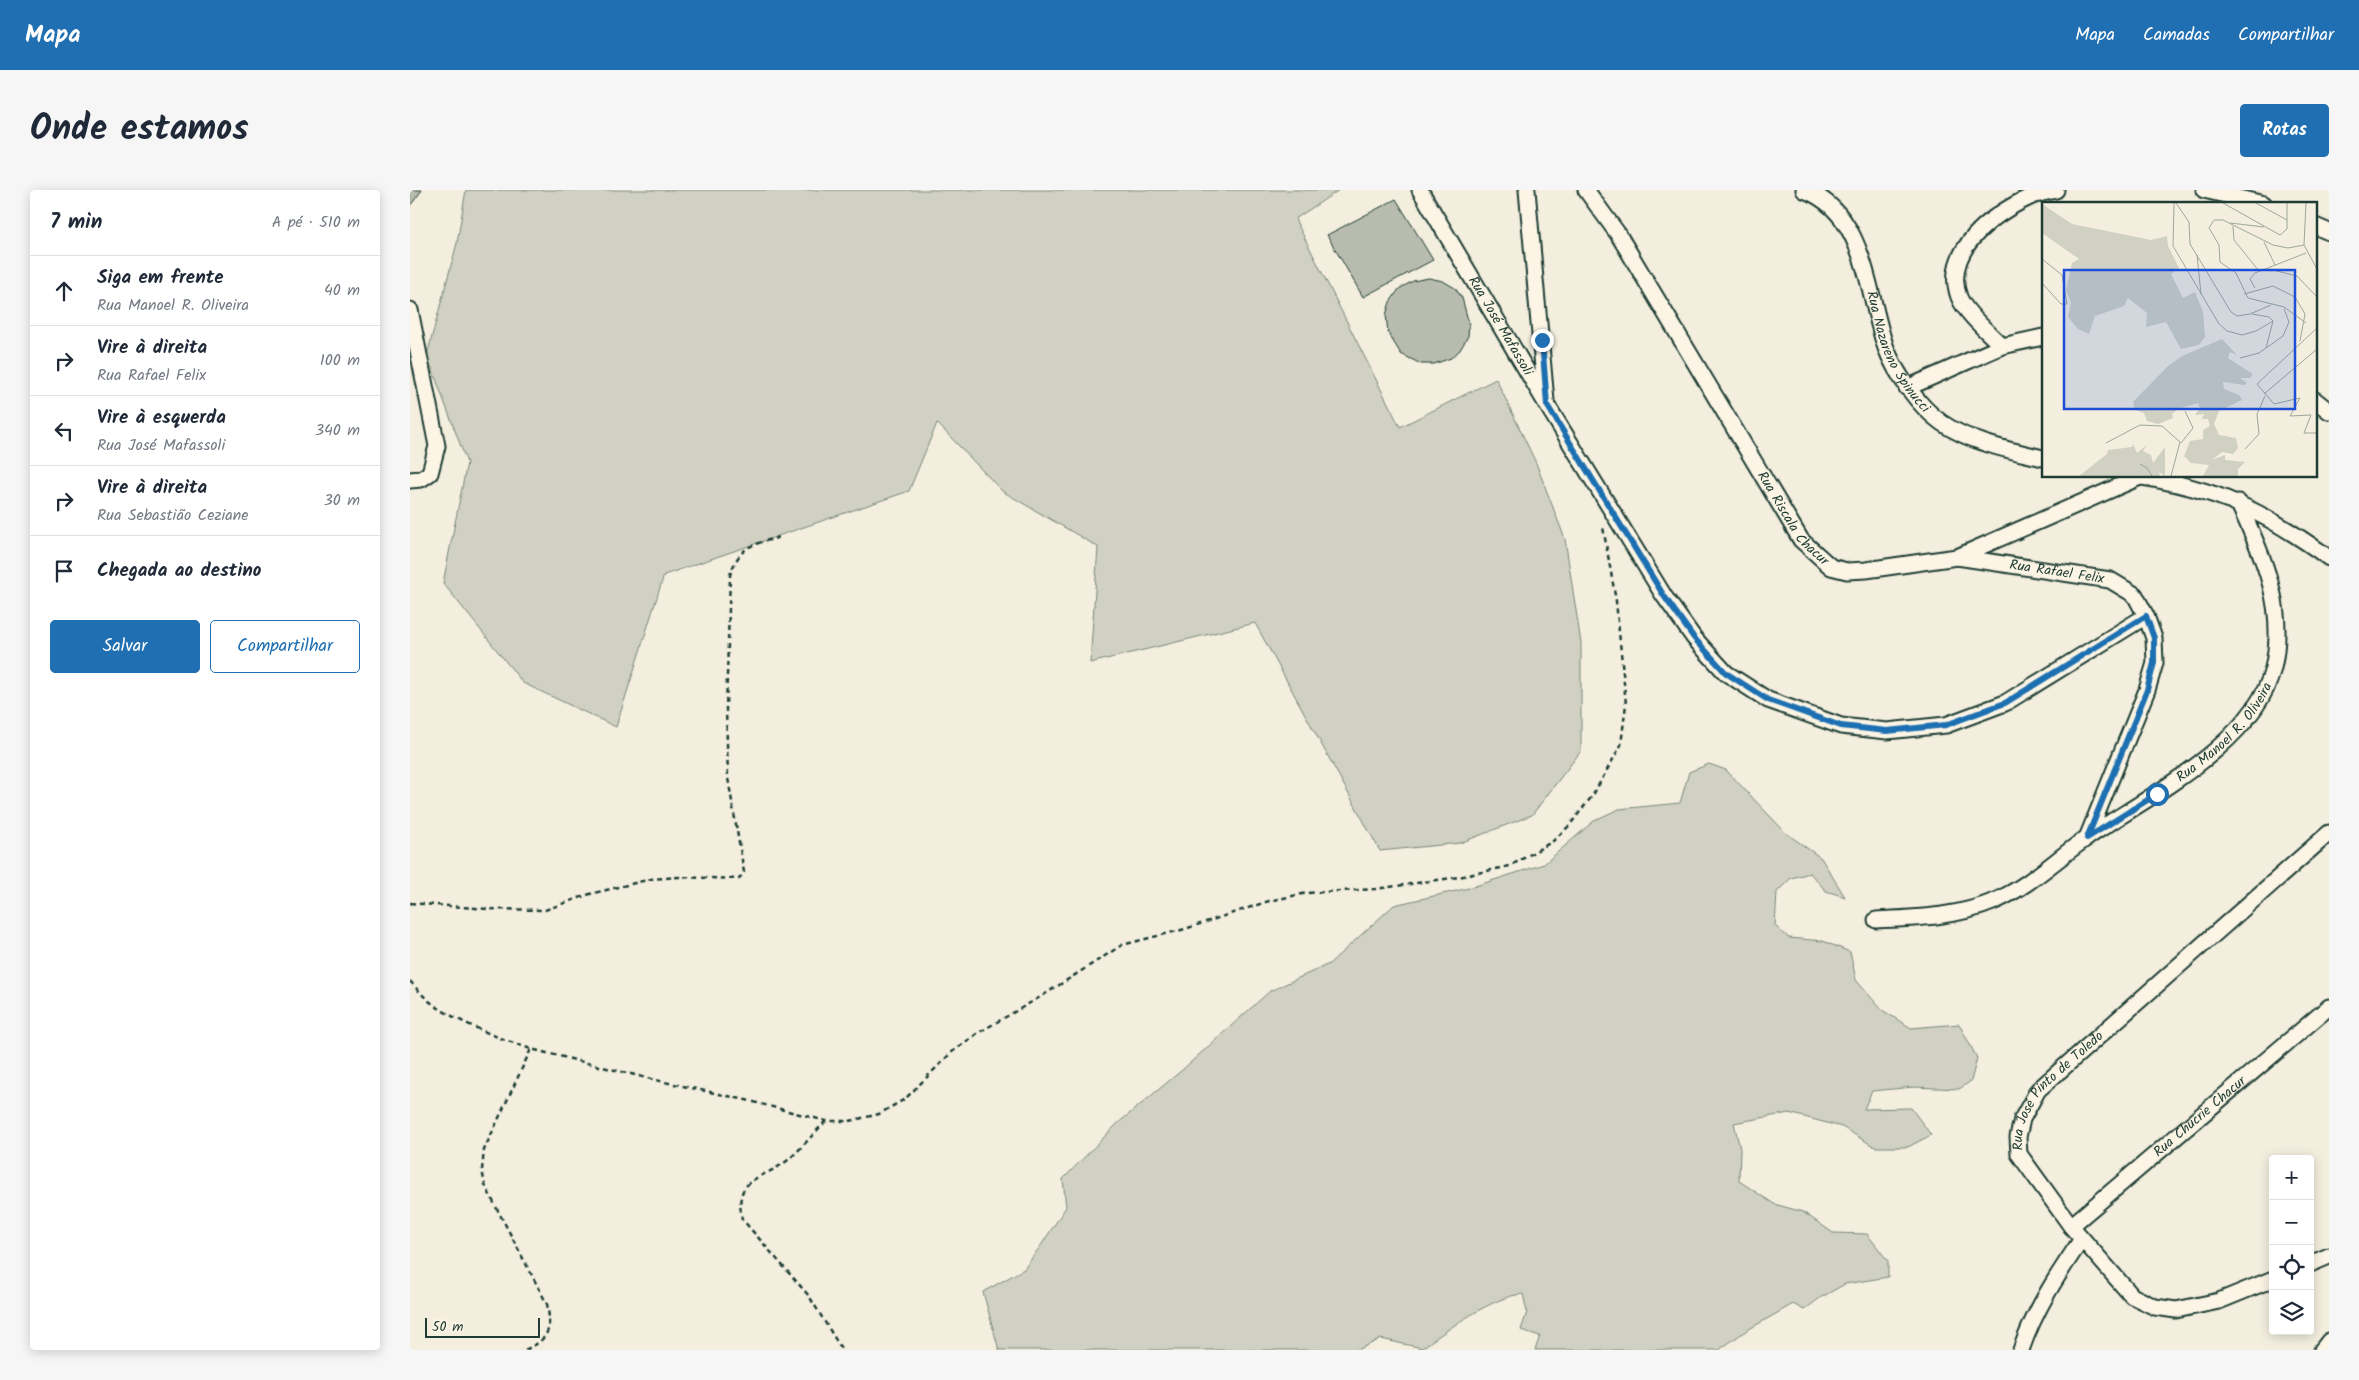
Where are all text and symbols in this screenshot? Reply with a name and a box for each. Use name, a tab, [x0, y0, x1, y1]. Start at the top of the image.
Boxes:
text: Mapa	[25, 16, 81, 55]
text: Mapa	[2075, 21, 2115, 50]
text: Camadas	[2143, 21, 2210, 50]
text: Compartilhar	[2238, 21, 2334, 50]
text: Onde estamos	[30, 102, 249, 158]
button: Rotas	[2240, 104, 2329, 157]
inset map	[2042, 202, 2316, 478]
text: 7 min	[50, 206, 102, 239]
text: A pé · 510 m	[272, 210, 360, 235]
text: Siga em frente	[97, 263, 224, 293]
street label: Rua José Mafassoli	[1462, 272, 1539, 381]
icon: ahead	[50, 277, 78, 305]
text: 40 m	[324, 278, 360, 303]
street label: Rua Nazareno Spinucci	[1860, 289, 1935, 419]
text: Rua Manoel R. Oliveira	[97, 293, 249, 318]
route end	[1531, 329, 1554, 352]
text: Vire à direita	[97, 333, 207, 363]
icon: right	[50, 347, 78, 375]
text: 100 m	[320, 348, 360, 373]
text: Rua Rafael Felix	[97, 363, 206, 388]
text: Vire à esquerda	[97, 403, 226, 433]
icon: left	[50, 417, 78, 445]
text: 340 m	[315, 418, 360, 443]
text: Rua José Mafassoli	[97, 433, 225, 458]
street label: Rua Riscala Chacur	[1751, 467, 1835, 572]
text: Vire à direita	[97, 473, 207, 503]
icon: right	[50, 487, 78, 515]
text: 30 m	[324, 488, 360, 513]
text: Rua Sebastião Ceziane	[97, 503, 248, 528]
street label: Rua Rafael Felix	[2008, 554, 2107, 590]
text: Chegada ao destino	[97, 556, 262, 586]
icon: arrive	[50, 557, 78, 585]
button: Salvar	[50, 620, 200, 673]
button: Compartilhar	[210, 620, 360, 673]
street label: Rua Manoel R. Oliveira	[2172, 679, 2278, 788]
route start	[2146, 783, 2169, 806]
street label: Rua José Pinto de Toledo	[2007, 1026, 2109, 1151]
street label: Rua Chucrie Chacur	[2148, 1070, 2252, 1163]
map controls	[2269, 1155, 2314, 1335]
button: +	[2269, 1155, 2314, 1200]
button: −	[2269, 1200, 2314, 1245]
button: locate	[2269, 1245, 2314, 1290]
button: layers	[2269, 1290, 2314, 1335]
scale bar	[425, 1315, 540, 1338]
text: 50 m	[432, 1316, 463, 1338]

